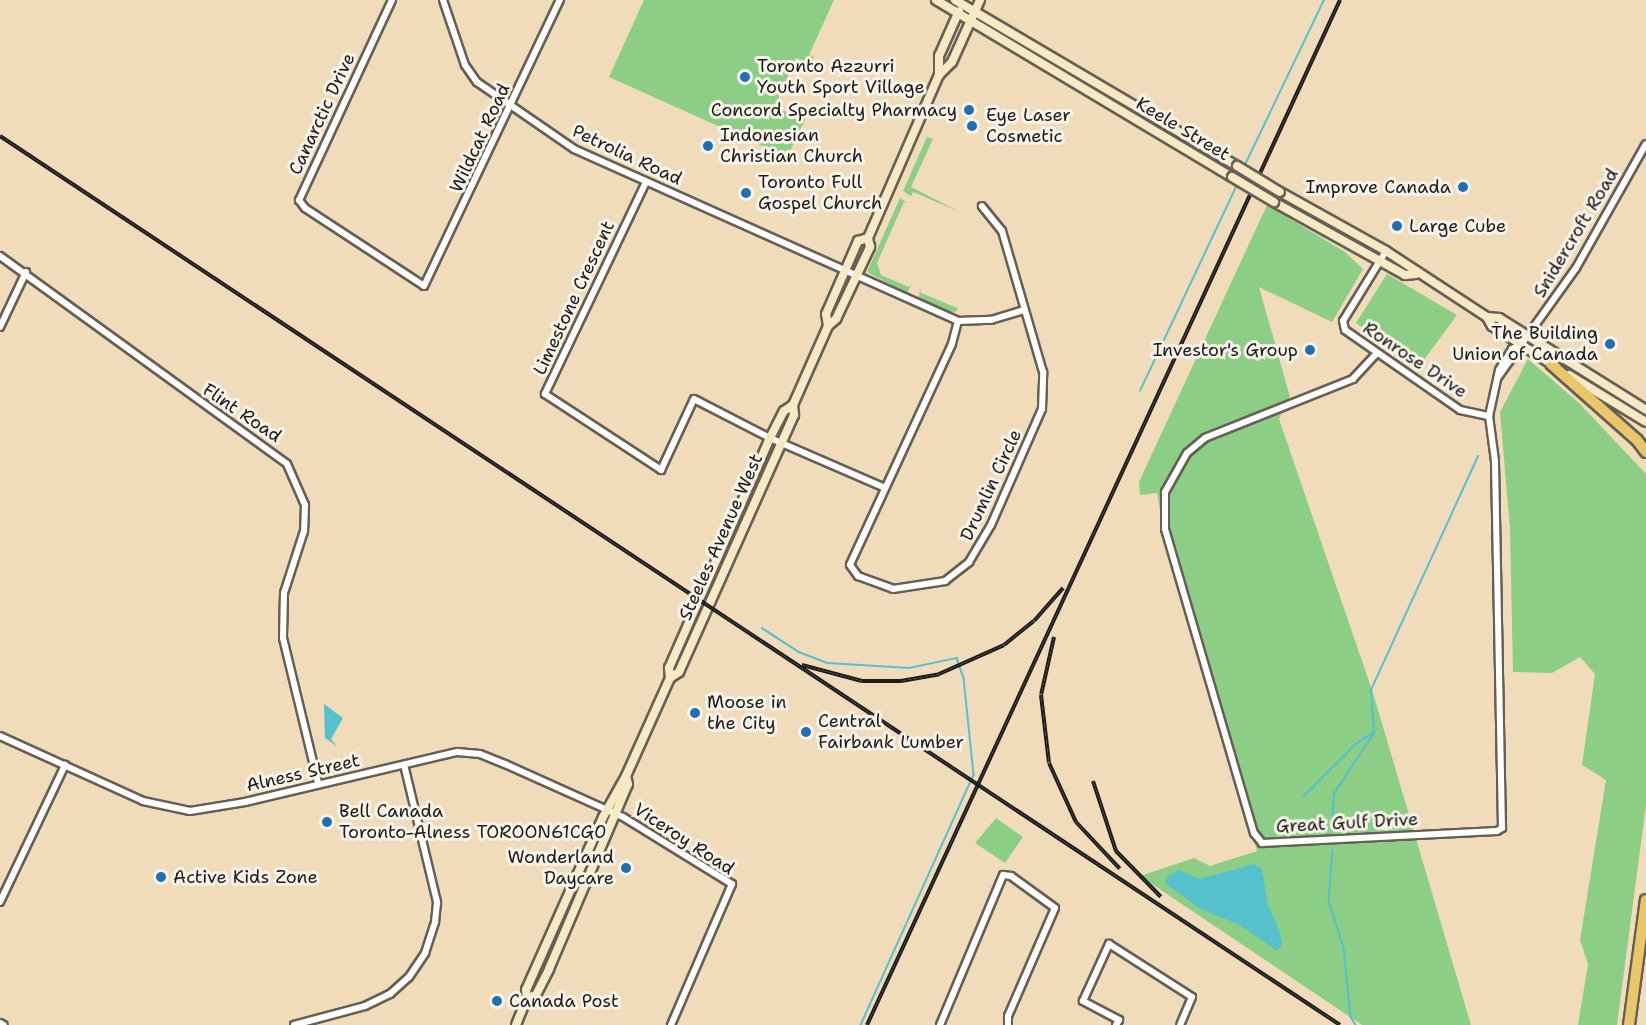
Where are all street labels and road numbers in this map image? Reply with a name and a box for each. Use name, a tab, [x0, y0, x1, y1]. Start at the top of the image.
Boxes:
street label: Canarctic Drive	[284, 50, 360, 178]
street label: Wildcat Road	[445, 80, 515, 196]
street label: Keele Street	[1132, 93, 1234, 165]
street label: Petrolia Road	[569, 120, 685, 190]
street label: Snidercroft Road	[1529, 165, 1623, 301]
street label: Limestone Crescent	[529, 218, 619, 378]
street label: Ronrose Drive	[1359, 317, 1471, 403]
street label: Flint Road	[199, 379, 285, 447]
street label: Drumlin Circle	[956, 426, 1026, 544]
street label: Steeles Avenue West	[674, 450, 768, 624]
street label: Alness Street	[244, 749, 362, 797]
street label: Viceroy Road	[630, 798, 738, 880]
street label: Great Gulf Drive	[1275, 808, 1419, 838]

